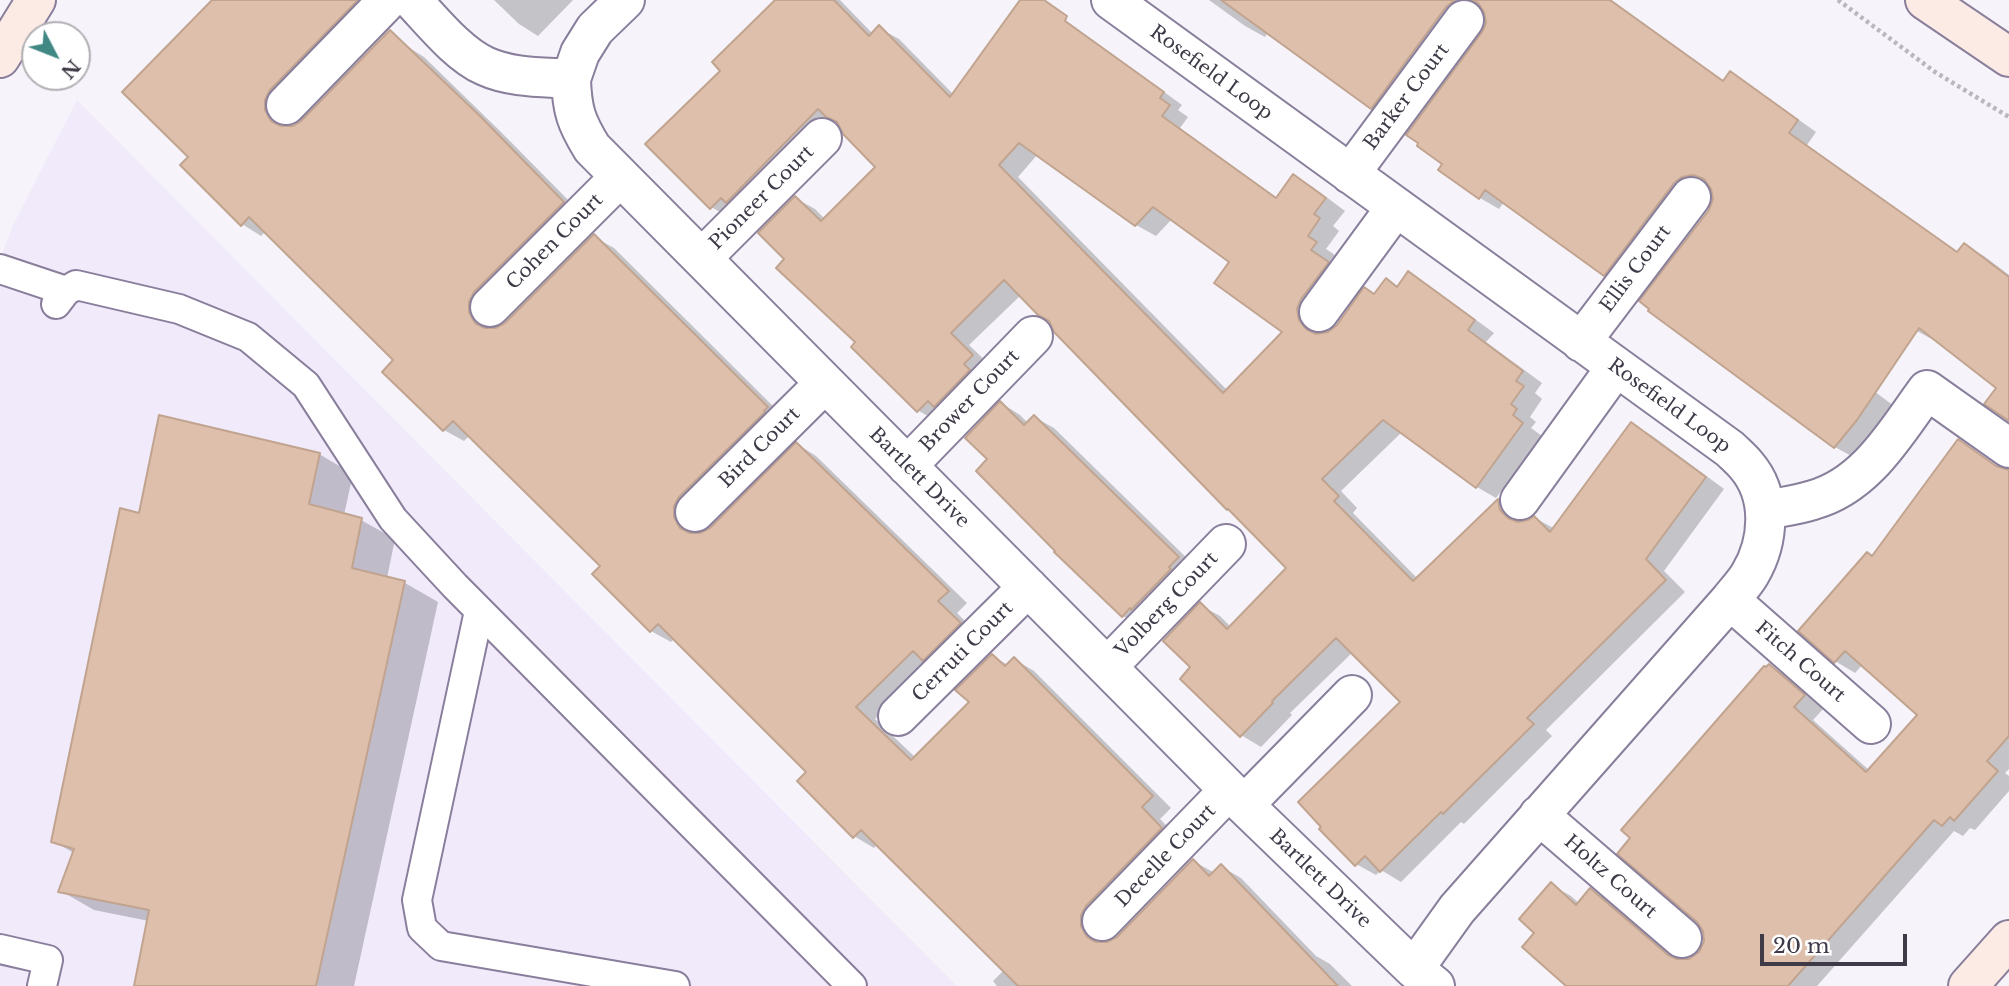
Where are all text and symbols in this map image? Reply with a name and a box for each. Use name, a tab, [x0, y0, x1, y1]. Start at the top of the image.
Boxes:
north arrow	[21, 21, 91, 91]
street label: Rosefield Loop	[1145, 21, 1277, 125]
street label: Barker Court	[1360, 39, 1454, 155]
text: N	[56, 55, 85, 83]
street label: Pioneer Court	[705, 141, 819, 255]
street label: Cohen Court	[502, 189, 608, 295]
street label: Ellis Court	[1596, 221, 1676, 317]
street label: Brower Court	[915, 345, 1025, 457]
street label: Rosefield Loop	[1603, 354, 1735, 458]
street label: Bird Court	[715, 403, 805, 493]
street label: Bartlett Drive	[864, 423, 974, 533]
street label: Volberg Court	[1111, 548, 1223, 662]
street label: Cerruti Court	[908, 597, 1018, 707]
street label: Fitch Court	[1750, 617, 1850, 707]
street label: Decelle Court	[1111, 800, 1221, 912]
street label: Bartlett Drive	[1264, 825, 1376, 933]
street label: Holtz Court	[1559, 831, 1661, 923]
scale bar	[1764, 920, 1911, 964]
text: 20 m	[1773, 933, 1830, 959]

